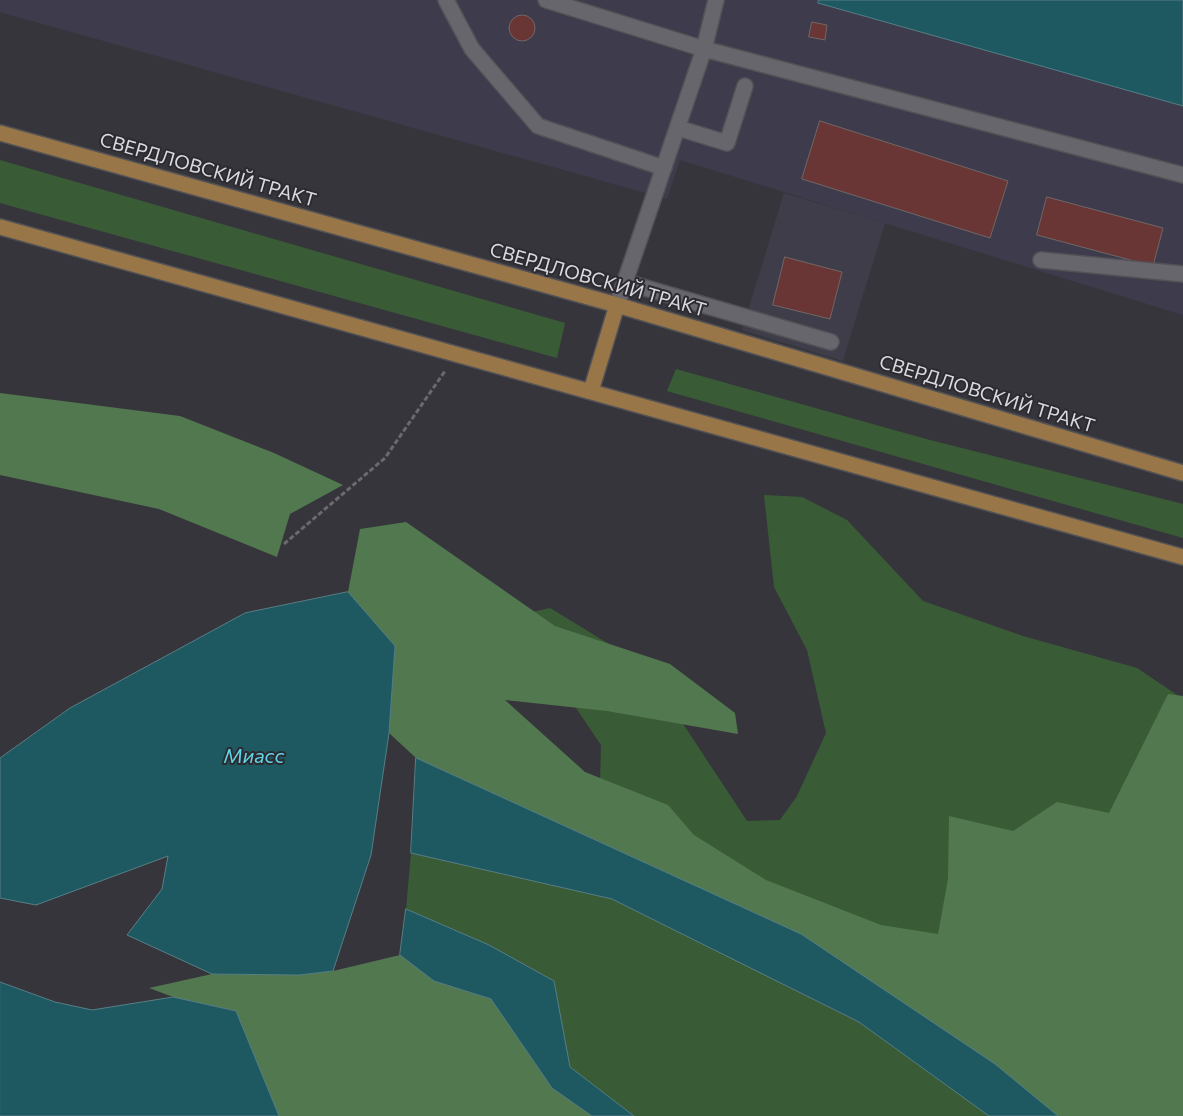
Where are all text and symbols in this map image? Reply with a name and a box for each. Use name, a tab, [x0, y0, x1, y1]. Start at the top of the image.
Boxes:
street label: СВЕРДЛОВСКИЙ ТРАКТ	[97, 128, 319, 212]
street label: СВЕРДЛОВСКИЙ ТРАКТ	[487, 238, 709, 322]
street label: СВЕРДЛОВСКИЙ ТРАКТ	[876, 350, 1098, 438]
water label: Миасс	[224, 744, 284, 768]

